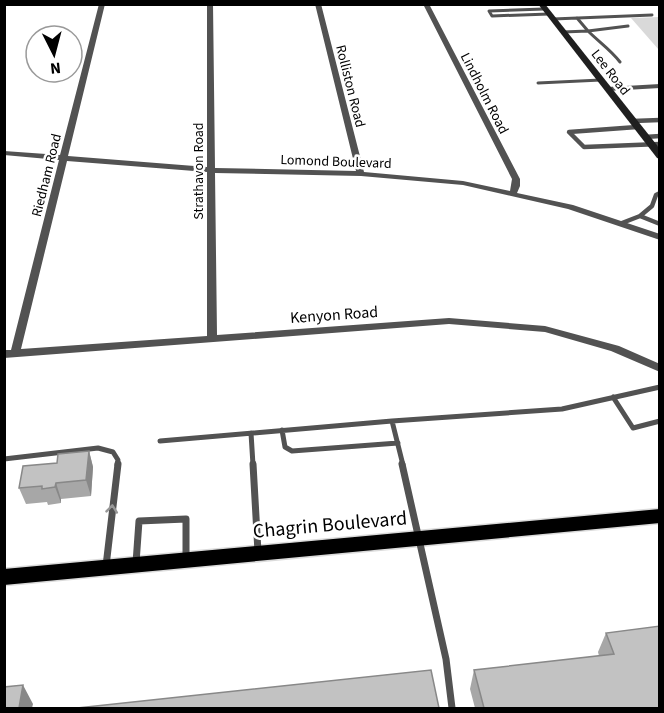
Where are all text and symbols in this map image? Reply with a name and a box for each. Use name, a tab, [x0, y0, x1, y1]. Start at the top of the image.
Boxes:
north arrow	[24, 24, 84, 84]
street label: Rolliston Road	[330, 43, 370, 130]
street label: Lee Road	[586, 45, 635, 100]
street label: Lindholm Road	[455, 49, 513, 138]
text: N	[49, 56, 62, 79]
street label: Strathavon Road	[189, 122, 209, 220]
street label: Riedham Road	[27, 131, 67, 219]
street label: Lomond Boulevard	[280, 150, 392, 174]
street label: Kenyon Road	[289, 301, 379, 329]
street label: Chagrin Boulevard	[252, 504, 408, 546]
one-way arrow	[106, 505, 118, 514]

